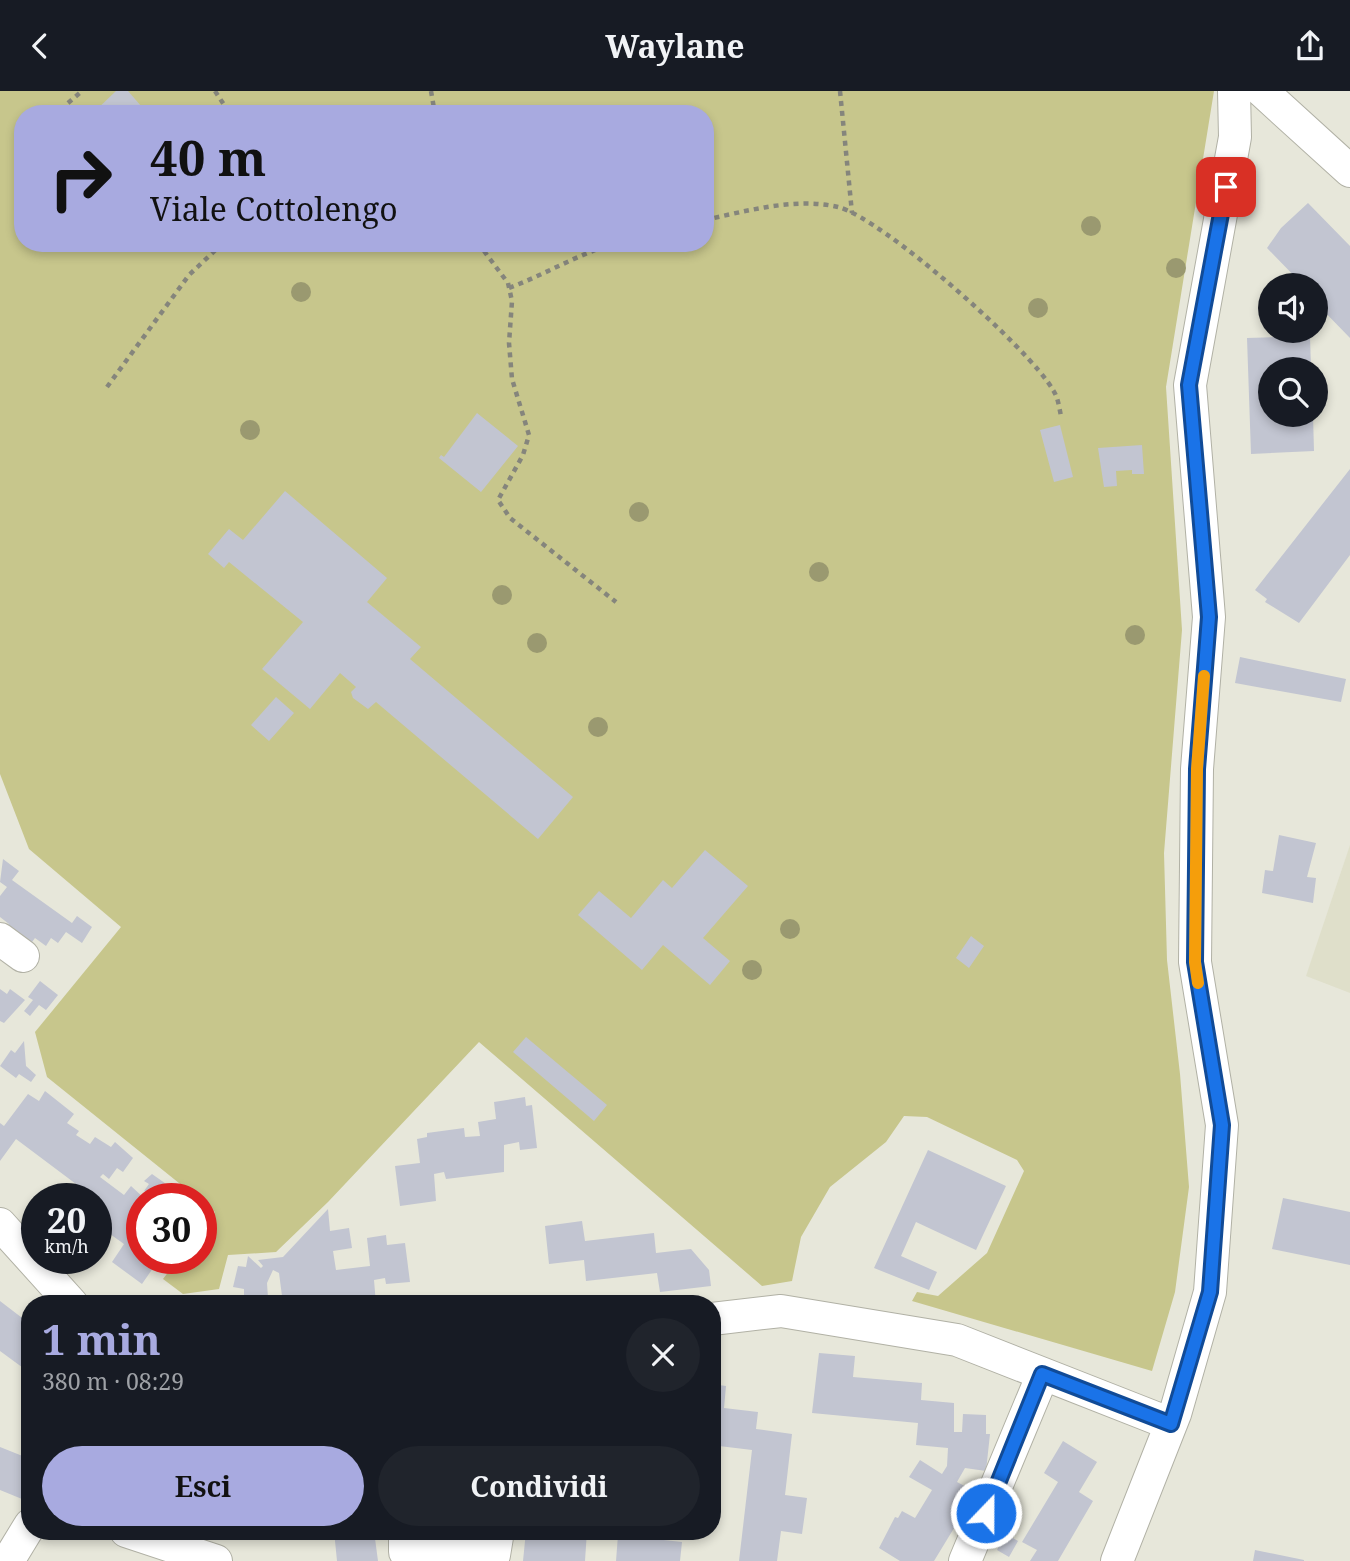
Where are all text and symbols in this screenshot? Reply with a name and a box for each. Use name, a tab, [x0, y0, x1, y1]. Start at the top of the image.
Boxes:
text: Waylane	[605, 24, 745, 67]
icon: back	[21, 27, 59, 65]
icon: share	[1291, 27, 1329, 65]
text: 40 m	[150, 124, 266, 190]
icon: right	[35, 133, 126, 224]
pin	[1196, 157, 1256, 217]
icon: arrive	[1207, 168, 1245, 206]
text: Viale Cottolengo	[150, 187, 398, 230]
map controls	[1258, 273, 1328, 427]
button: sound	[1258, 273, 1328, 343]
button: search	[1258, 357, 1328, 427]
speed limit sign: 30	[126, 1183, 217, 1274]
text: 20	[47, 1196, 86, 1243]
text: km/h	[44, 1234, 89, 1258]
text: 1 min	[42, 1310, 161, 1367]
button: close	[626, 1318, 700, 1392]
text: 380 m · 08:29	[42, 1365, 184, 1397]
button: Esci	[42, 1446, 364, 1526]
button: Condividi	[378, 1446, 700, 1526]
position arrow	[949, 1476, 1023, 1550]

